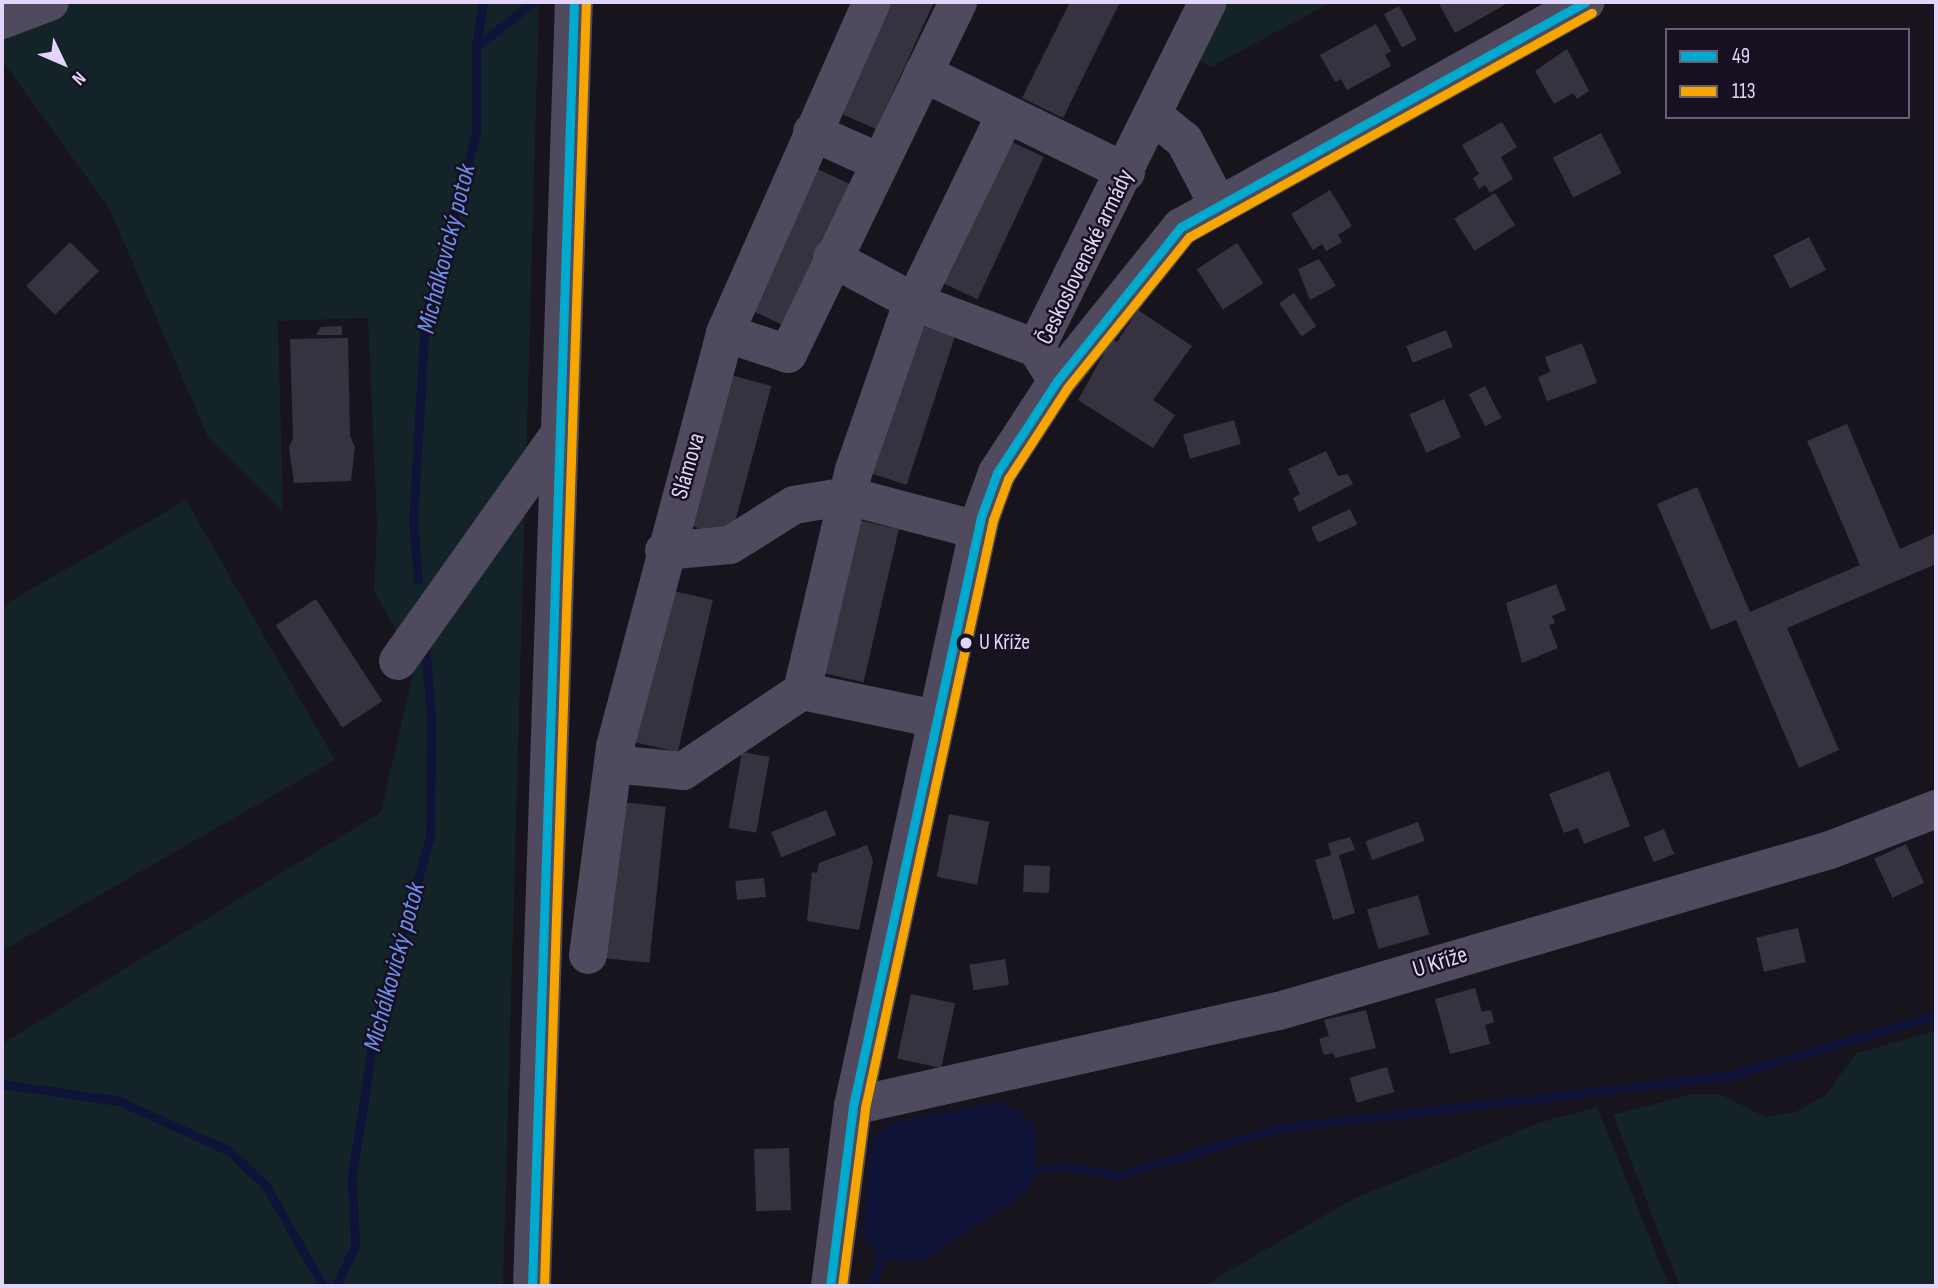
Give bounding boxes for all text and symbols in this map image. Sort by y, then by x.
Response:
north arrow [28,28,98,98]
legend [1665,28,1910,119]
text: 49 [1732,44,1750,69]
text: N [67,66,90,90]
text: 113 [1732,79,1756,104]
water label: Michálkovický potok [411,161,483,337]
street label: Československé armády [1030,165,1140,349]
street label: Slámova [665,430,711,502]
place label: U Kříže [979,630,1030,656]
marker: U Kříže [959,636,973,650]
water label: Michálkovický potok [358,879,432,1055]
street label: U Kříže [1409,940,1471,984]

